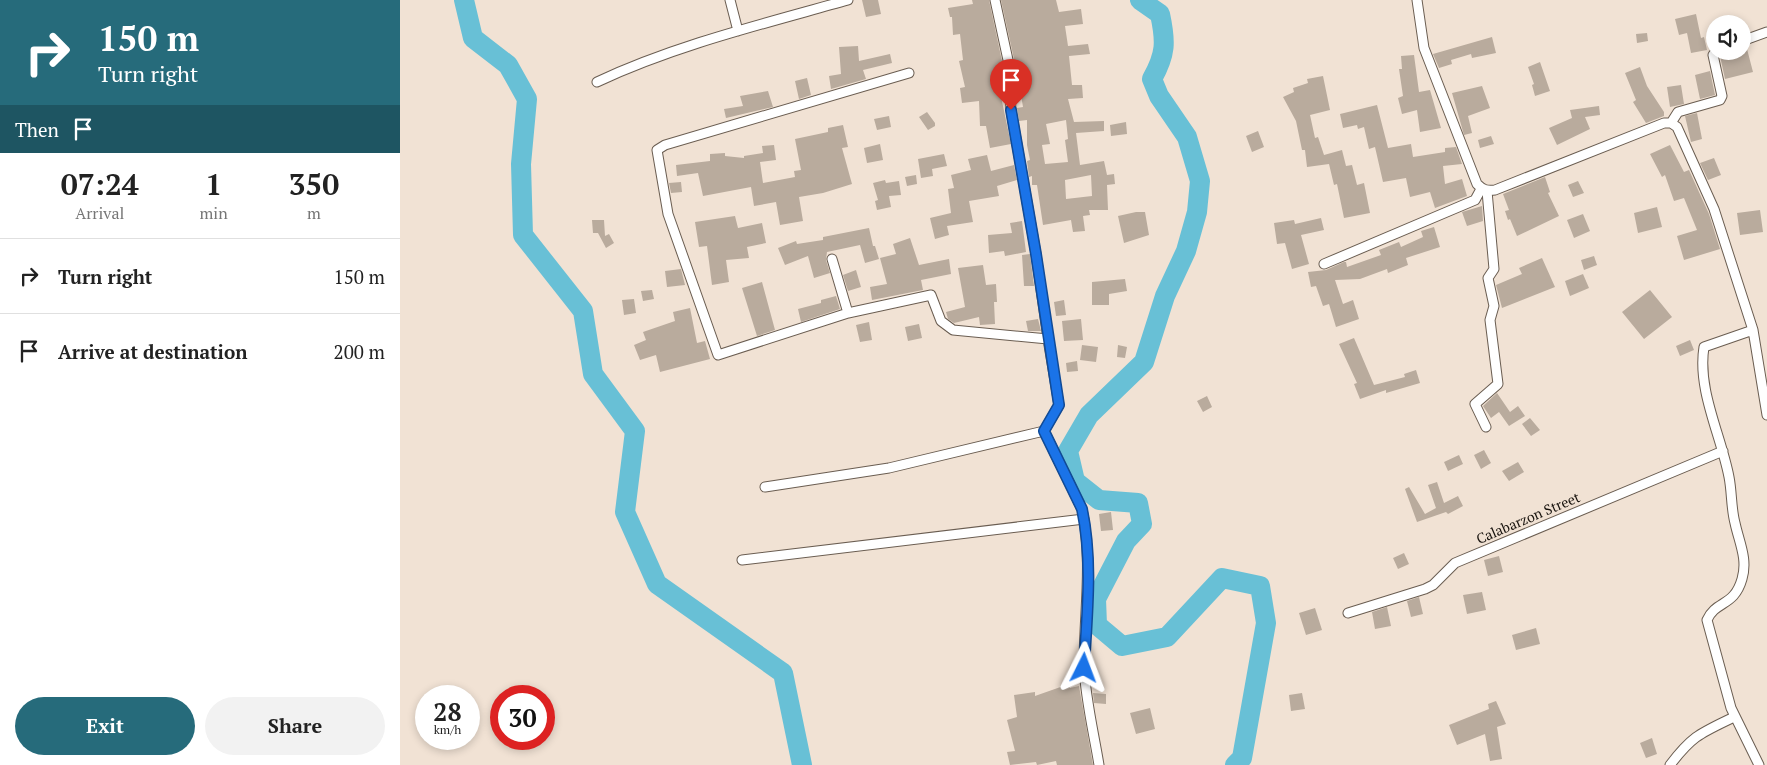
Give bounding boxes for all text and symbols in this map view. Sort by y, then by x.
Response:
text: 150 m [98,15,199,61]
map controls [1706,15,1751,60]
button: sound [1706,15,1751,60]
icon: right [15,20,80,85]
text: Turn right [98,59,198,88]
pin [990,59,1032,110]
icon: arrive [997,66,1025,94]
icon: arrive [69,115,97,143]
text: Then [15,117,59,142]
text: 07:24 [61,164,139,204]
text: 1 [205,164,222,204]
text: 350 [288,164,339,204]
text: Arrival [75,202,124,224]
text: min [200,202,228,224]
text: m [307,202,321,224]
icon: right [15,262,43,290]
text: Turn right [58,264,152,289]
text: 150 m [334,264,385,289]
icon: arrive [15,337,43,365]
text: Arrive at destination [58,339,247,364]
text: 200 m [334,339,385,364]
street label: Calabarzon Street [1473,487,1583,548]
position arrow [1057,641,1109,693]
speed limit sign: 30 [490,685,555,750]
text: 28 [433,695,462,728]
button: Exit [15,697,195,755]
button: Share [205,697,385,755]
text: km/h [434,722,461,737]

